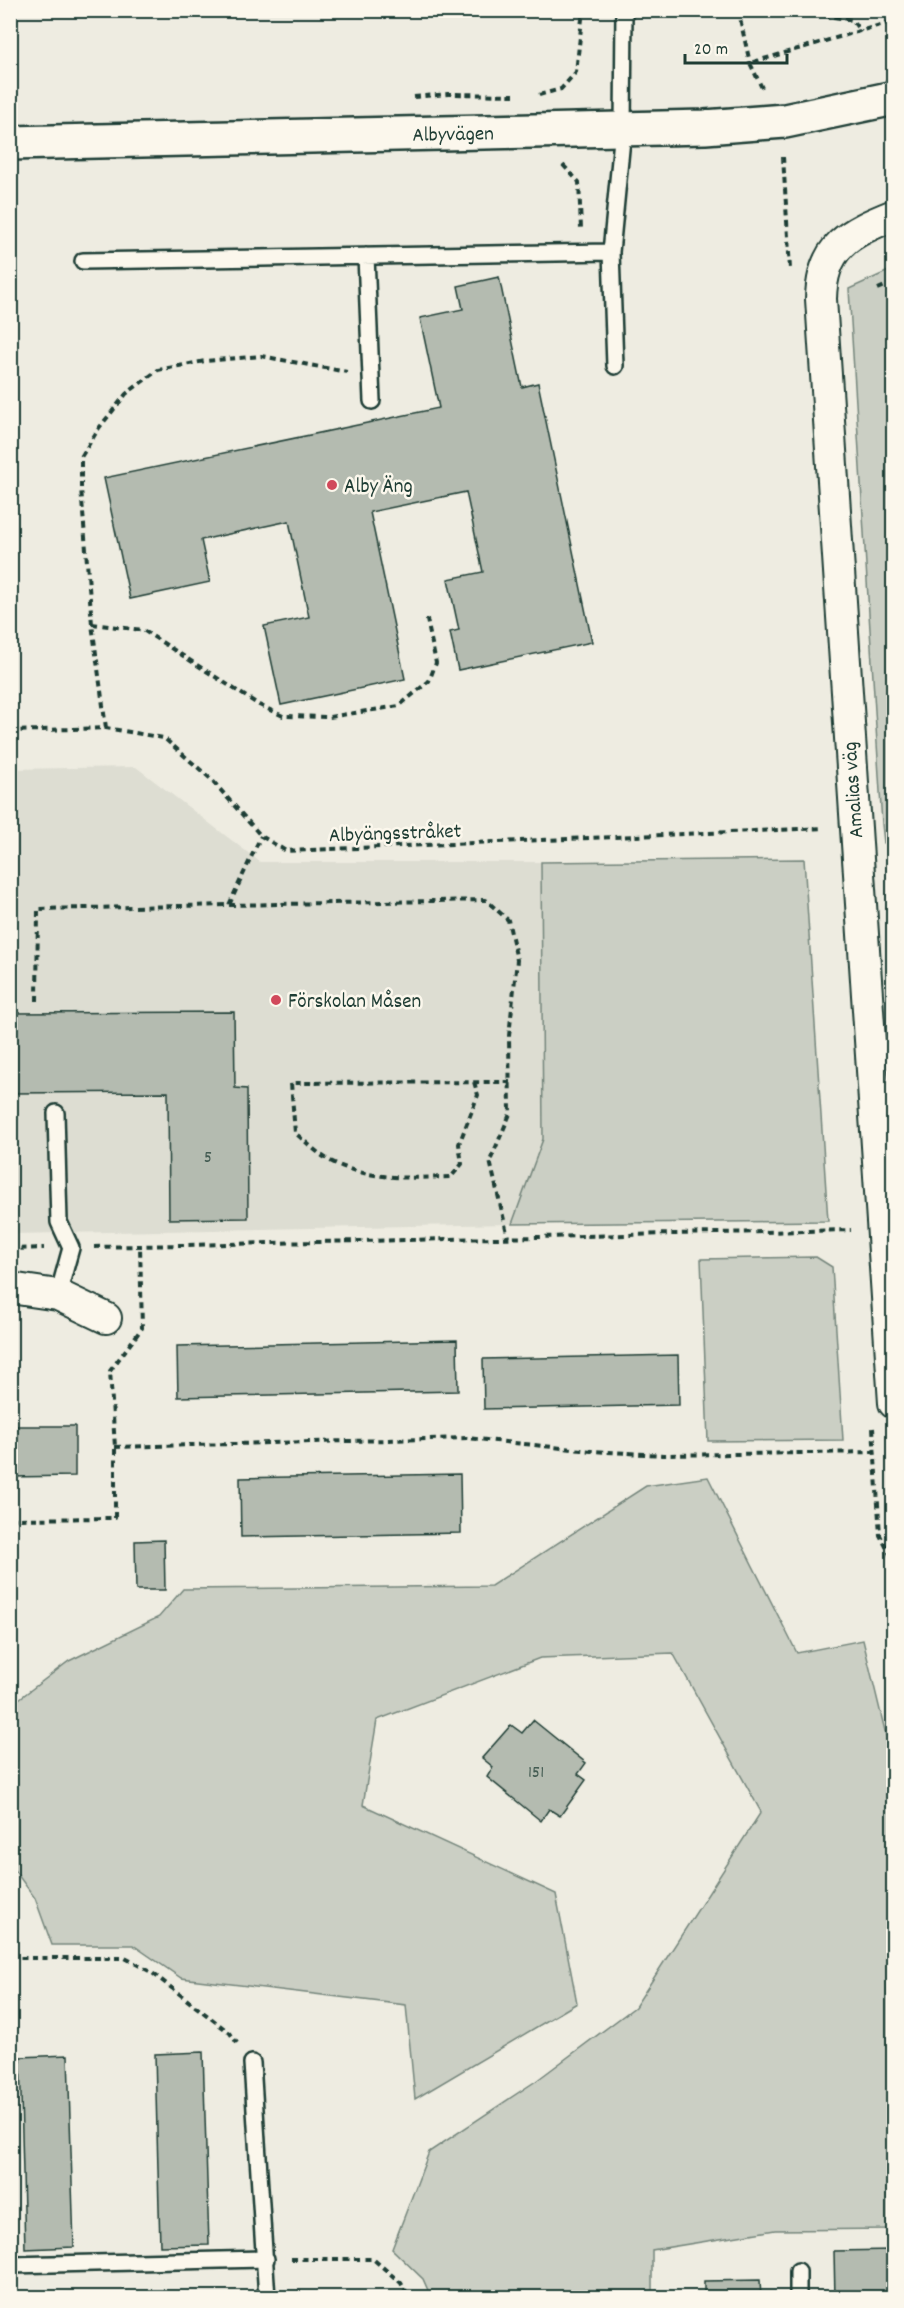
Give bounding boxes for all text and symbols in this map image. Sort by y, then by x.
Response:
scale bar [685,27,787,65]
text: 20 m [694,38,728,63]
street label: Albyvägen [412,120,494,152]
place label: Alby Äng [344,473,413,503]
marker: Alby Äng [325,478,339,492]
street label: Amalias väg [837,741,873,839]
street label: Albyängsstråket [328,818,462,852]
place label: Förskolan Måsen [288,988,421,1018]
marker: Förskolan Måsen [269,993,283,1007]
house number: 5 [204,1146,212,1171]
house number: 151 [528,1761,544,1786]

